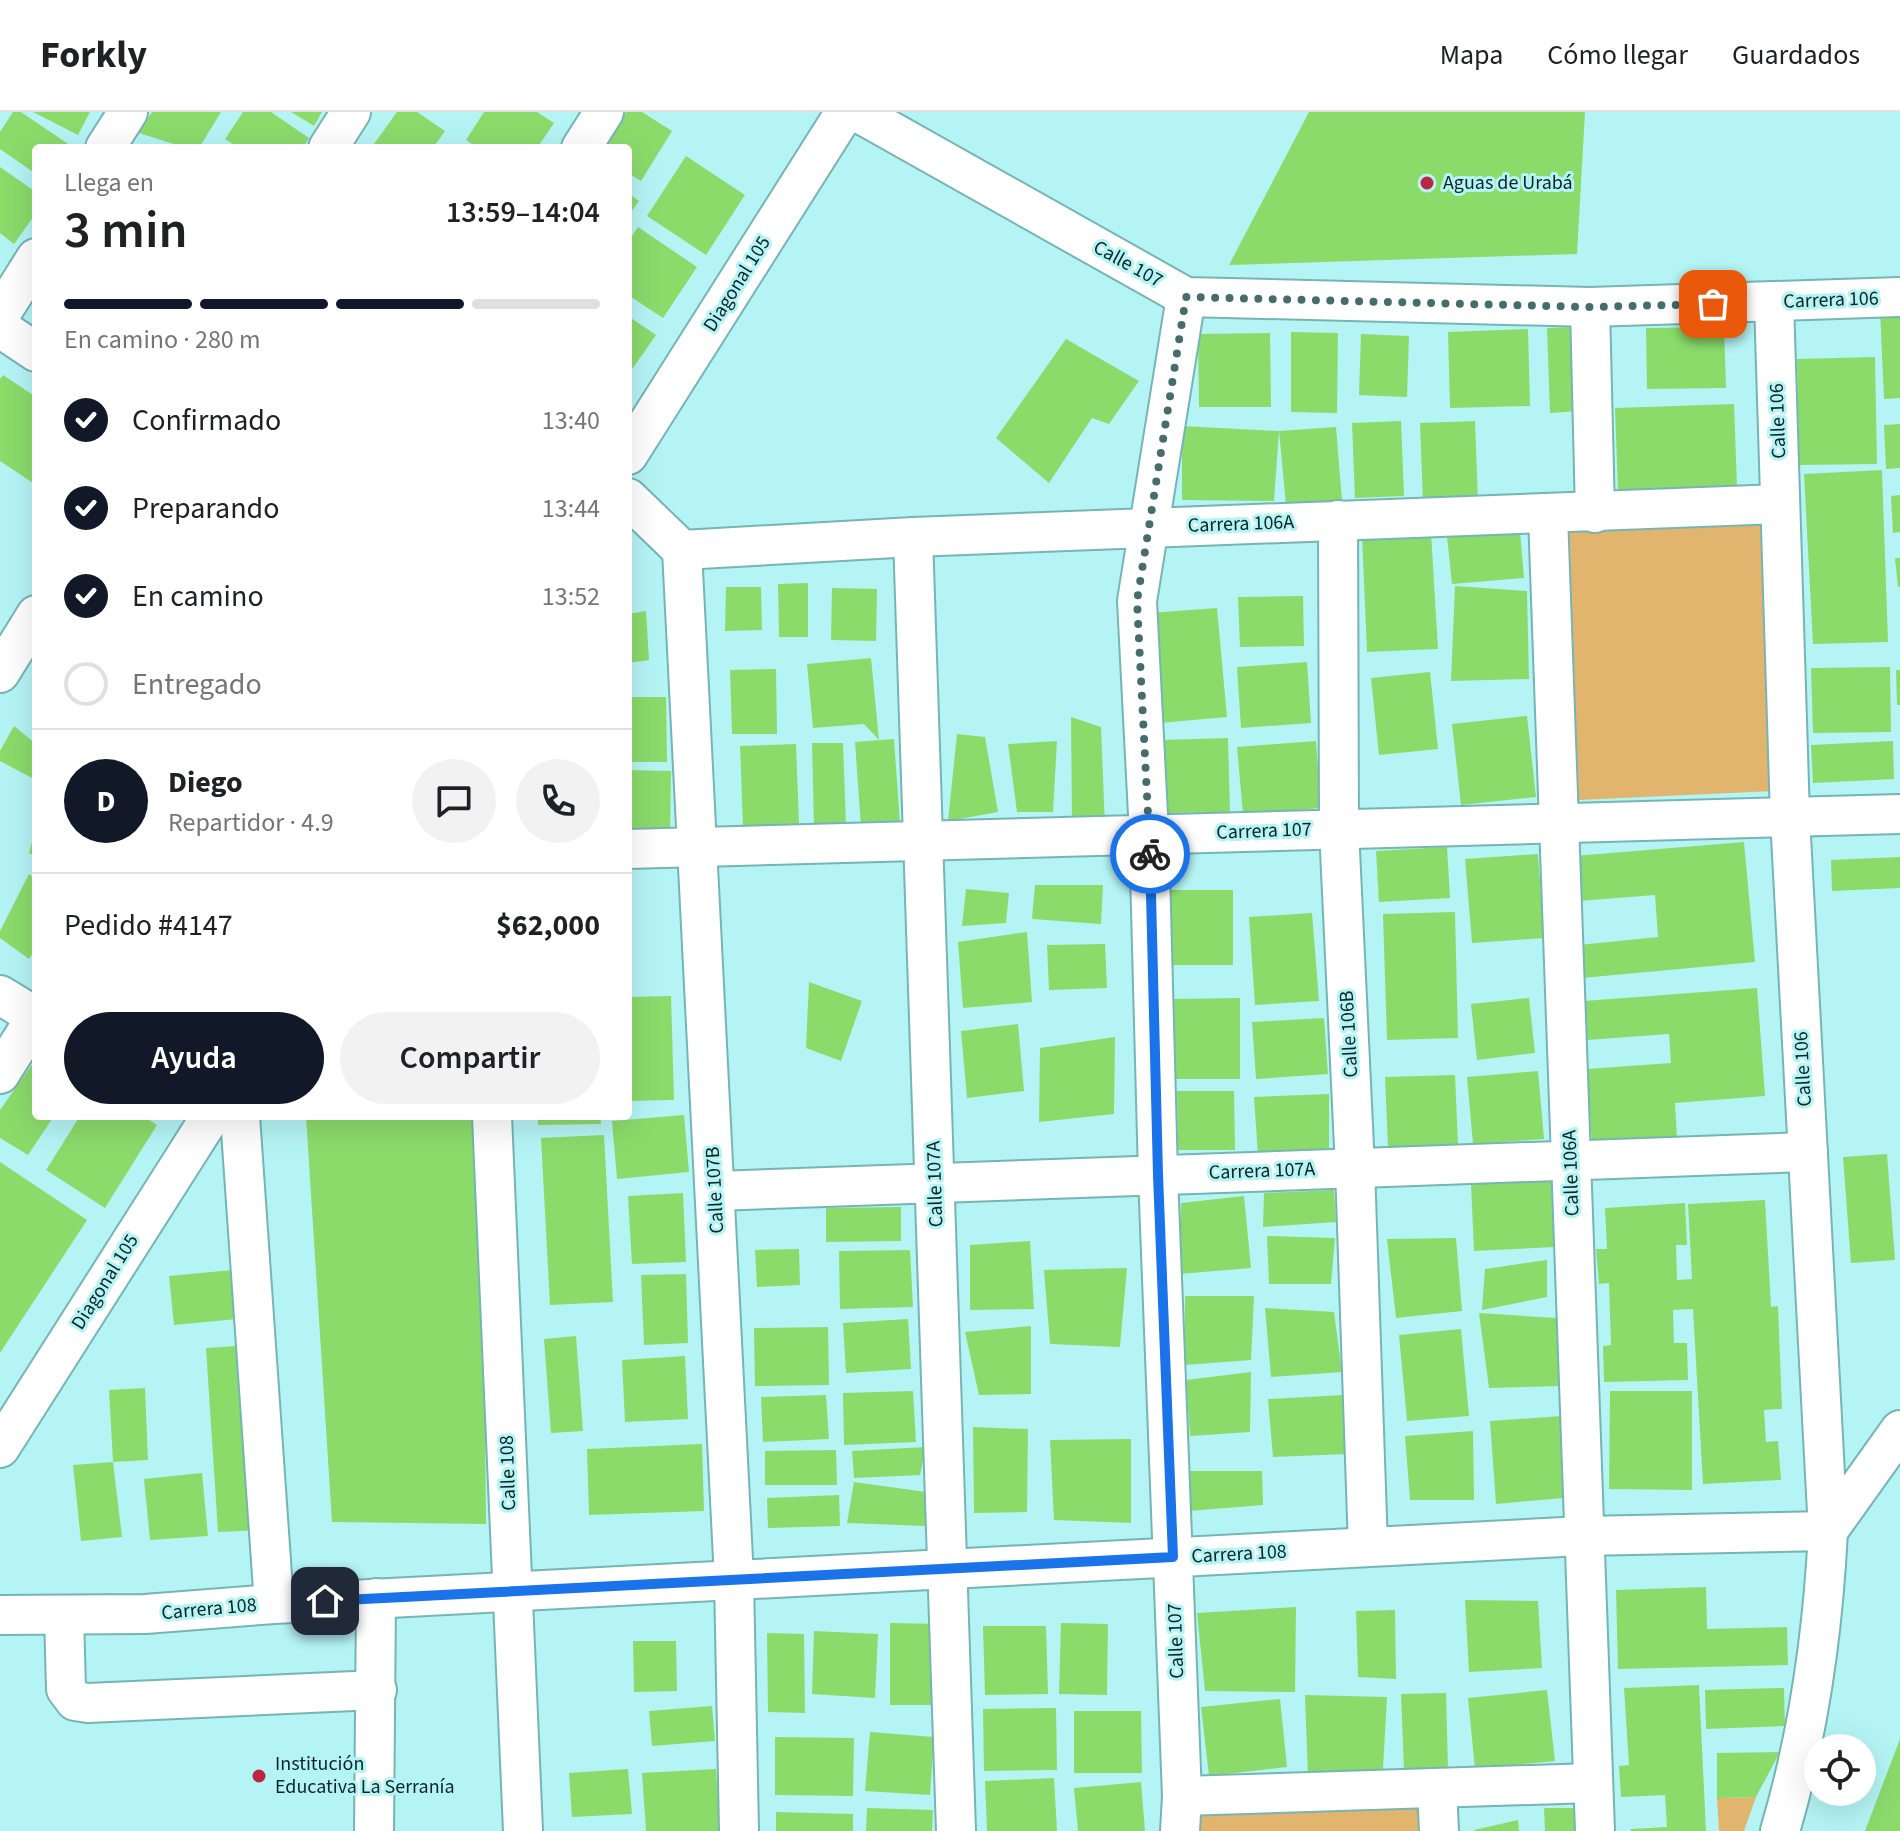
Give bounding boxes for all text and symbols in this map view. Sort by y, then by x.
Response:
text: Forkly [40,28,147,82]
text: Mapa [1440,35,1503,75]
text: Cómo llegar [1547,35,1688,75]
text: Guardados [1732,35,1860,75]
text: Llega en [64,164,154,201]
place label: Aguas de Urabá [1443,169,1573,197]
marker: Aguas de Urabá [1418,174,1436,192]
text: 13:59–14:04 [446,191,600,234]
text: 3 min [64,194,188,268]
street label: Diagonal 105 [697,231,777,337]
street label: Calle 107 [1088,233,1168,295]
pin [1679,270,1747,338]
icon: bag [1691,282,1735,326]
street label: Carrera 106 [1783,284,1879,316]
text: En camino · 280 m [64,321,260,358]
street label: Calle 106 [1763,383,1793,459]
icon: check [64,398,108,442]
text: Confirmado [132,399,281,442]
text: 13:40 [542,402,600,439]
icon: check [64,486,108,530]
text: Preparando [132,487,279,530]
text: 13:44 [542,490,600,527]
street label: Carrera 106A [1187,508,1295,540]
icon: check [64,574,108,618]
text: En camino [132,575,264,618]
text: 13:52 [542,578,600,615]
text: Entregado [132,663,262,706]
button: chat [412,759,496,843]
button: phone [516,759,600,843]
text: Diego [168,761,243,804]
text: D [96,780,116,823]
text: Repartidor · 4.9 [168,804,334,841]
courier [1110,814,1190,894]
street label: Carrera 107 [1216,815,1312,847]
icon: bike [1128,832,1172,876]
text: Pedido #4147 [64,904,233,947]
text: $62,000 [496,904,600,947]
street label: Calle 106B [1333,990,1365,1078]
button: Ayuda [64,1012,324,1104]
button: Compartir [340,1012,600,1104]
street label: Calle 106 [1787,1031,1819,1107]
street label: Calle 106A [1555,1129,1586,1217]
street label: Calle 107A [919,1140,950,1228]
street label: Calle 107B [699,1146,731,1234]
street label: Carrera 107A [1208,1155,1316,1187]
street label: Diagonal 105 [65,1229,145,1335]
street label: Calle 108 [493,1435,523,1511]
street label: Carrera 108 [1191,1538,1287,1570]
pin [291,1567,359,1635]
icon: home [303,1579,347,1623]
street label: Carrera 108 [160,1591,258,1627]
street label: Calle 107 [1161,1603,1191,1679]
map controls [1804,1734,1876,1806]
button: locate [1804,1734,1876,1806]
place label: Institución Educativa La Serranía [275,1750,455,1801]
marker: Institución Educativa La Serranía [250,1767,268,1785]

